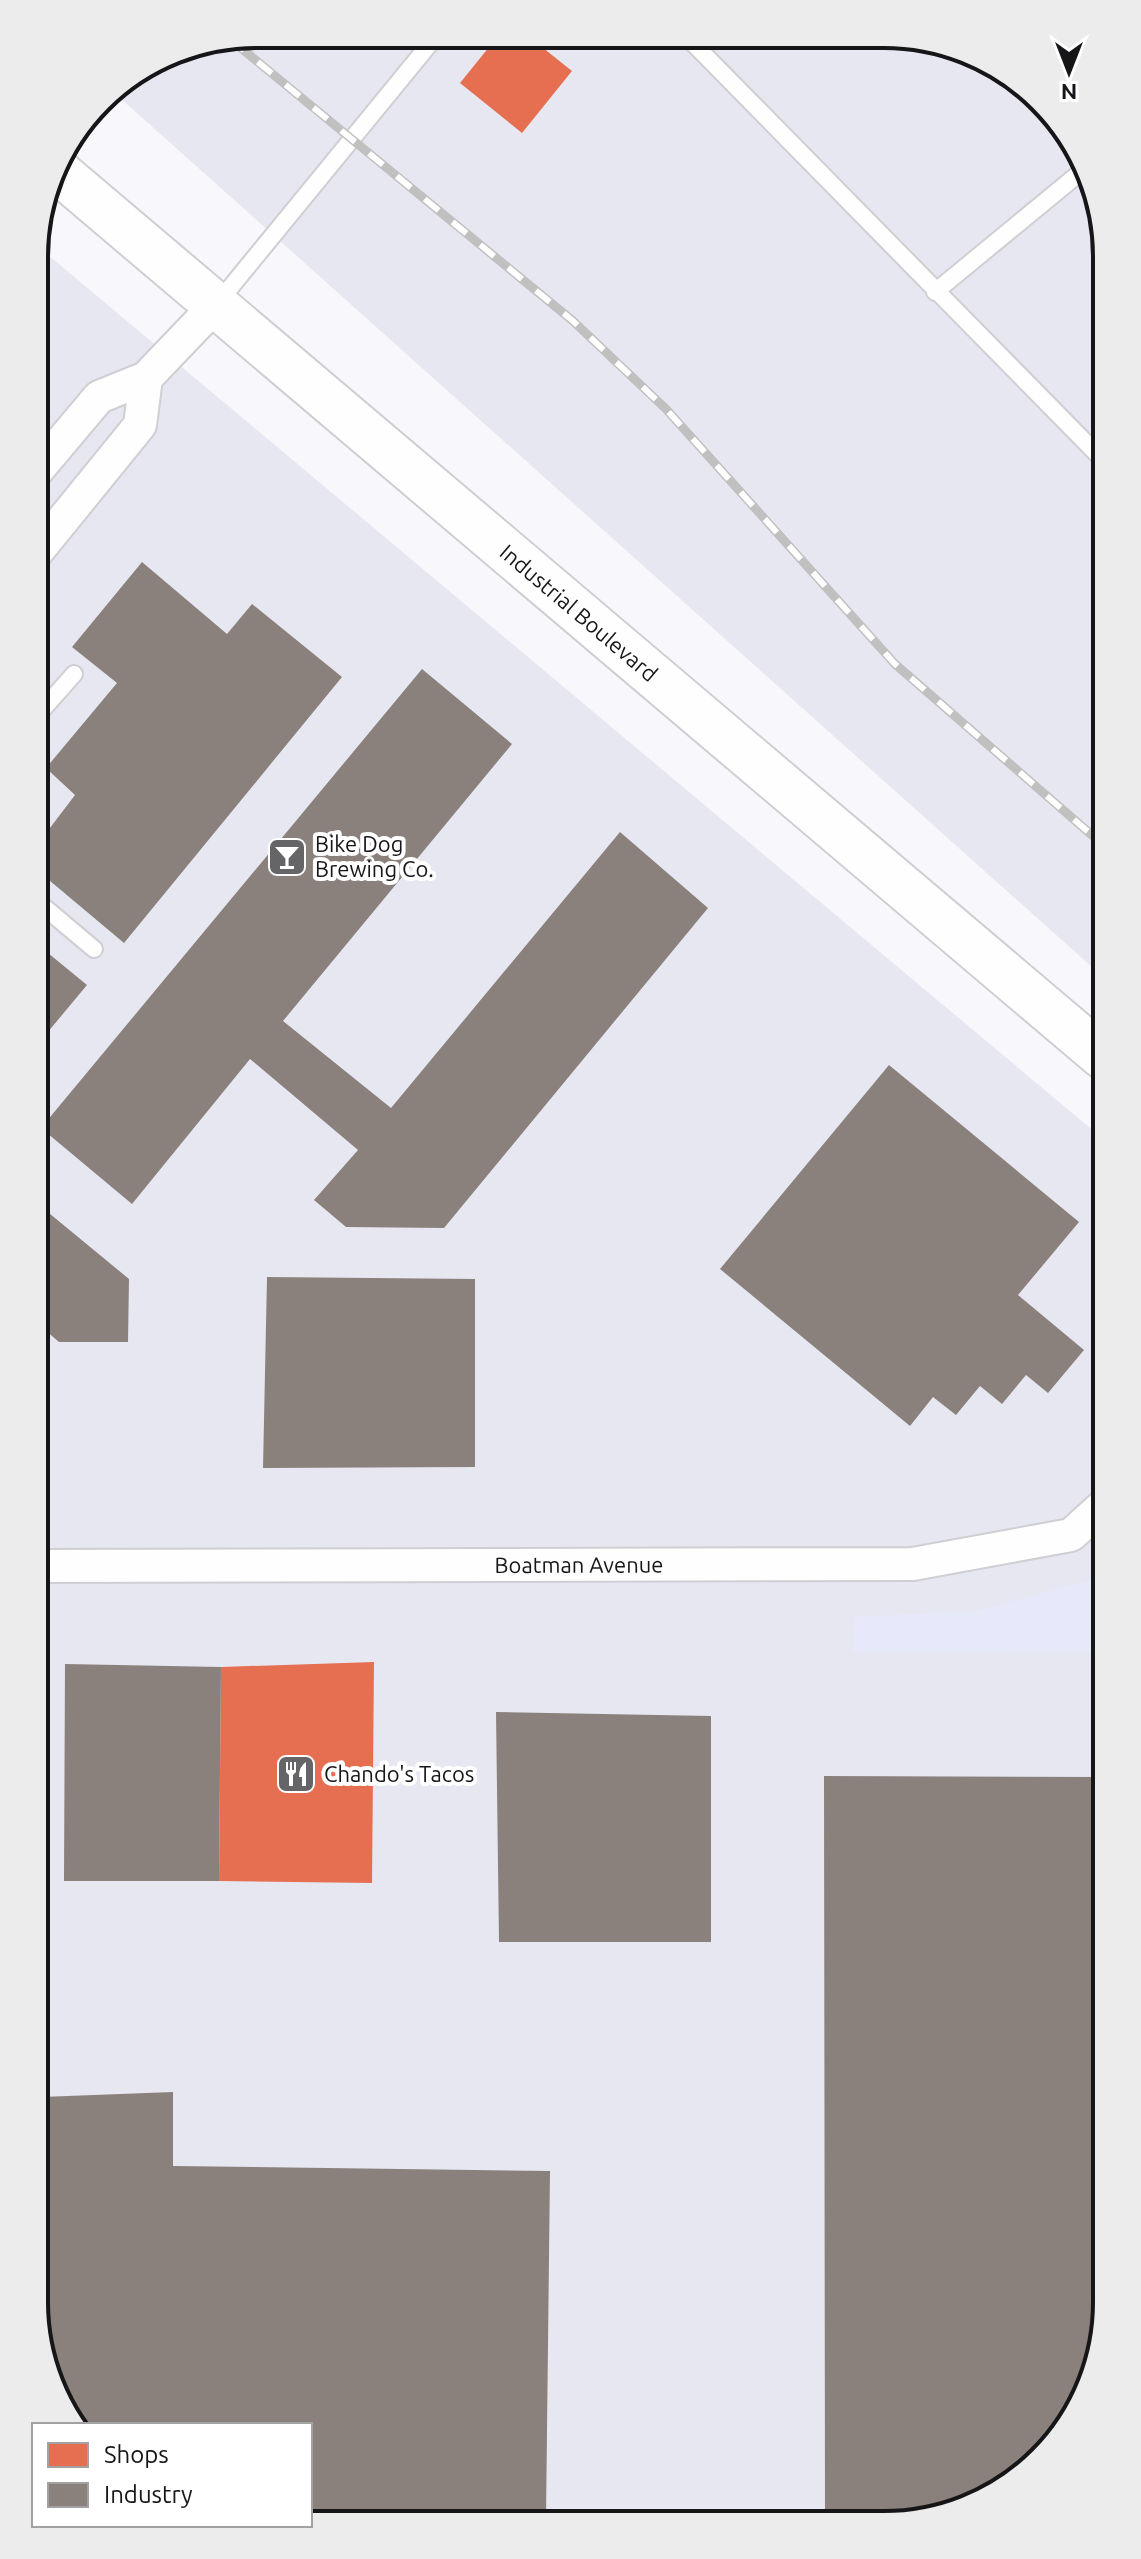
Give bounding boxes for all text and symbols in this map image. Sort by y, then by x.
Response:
north arrow [1029,32,1109,112]
text: N [1061,80,1077,105]
street label: Industrial Boulevard [496,539,663,686]
place label: Bike Dog Brewing Co. [315,831,434,881]
bar icon: Bike Dog Brewing Co. [266,836,308,878]
street label: Boatman Avenue [495,1552,663,1577]
restaurant icon: Chando's Tacos [275,1753,317,1795]
place label: Chando's Tacos [324,1761,474,1786]
legend [32,2423,312,2527]
text: Shops [104,2441,169,2468]
text: Industry [104,2481,193,2508]

